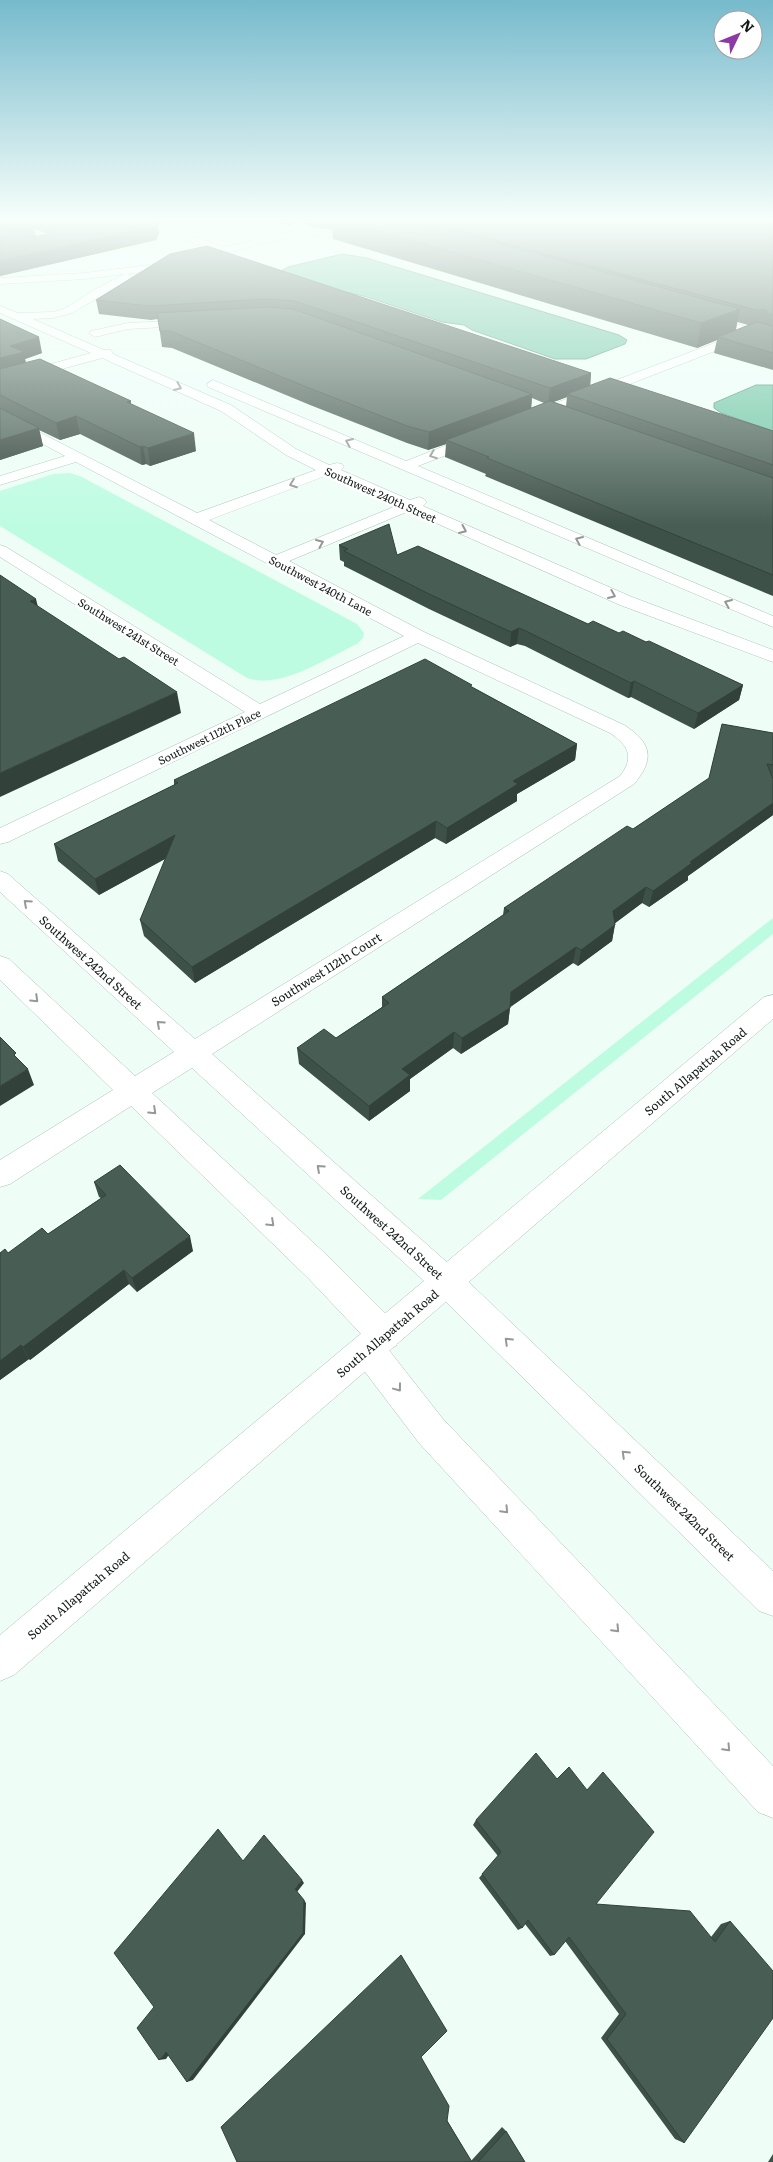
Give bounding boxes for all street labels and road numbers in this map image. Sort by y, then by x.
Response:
street label: Southwest 240th Street [323,462,440,526]
street label: Southwest 240th Lane [266,551,376,619]
street label: Southwest 241st Street [75,593,183,669]
street label: Southwest 112th Place [155,704,264,768]
street label: Southwest 242nd Street [35,911,147,1013]
street label: Southwest 112th Court [267,928,385,1010]
street label: South Allapattah Road [640,1022,751,1119]
street label: Southwest 242nd Street [336,1181,448,1283]
street label: South Allapattah Road [332,1284,443,1381]
street label: Southwest 242nd Street [631,1459,739,1565]
street label: South Allapattah Road [23,1546,134,1643]

